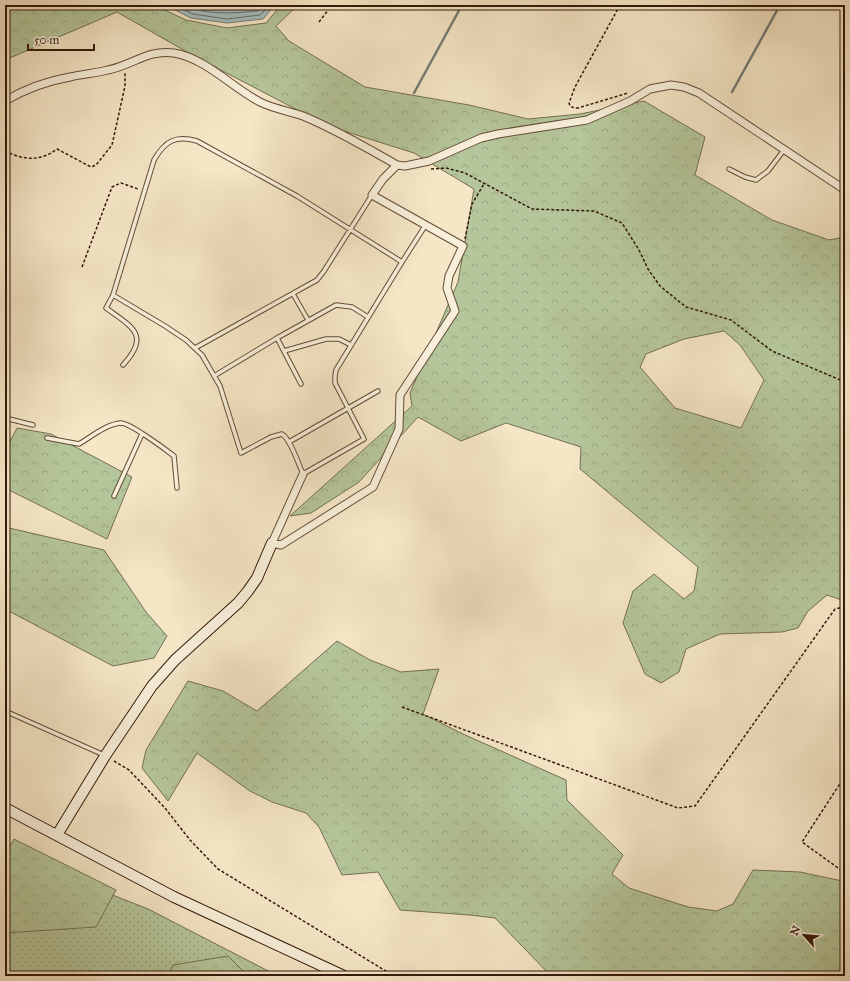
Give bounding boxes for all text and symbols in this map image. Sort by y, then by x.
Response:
scale bar [28,26,94,52]
text: 50 m [34,33,59,47]
north arrow [784,915,824,955]
text: N [788,923,804,938]

